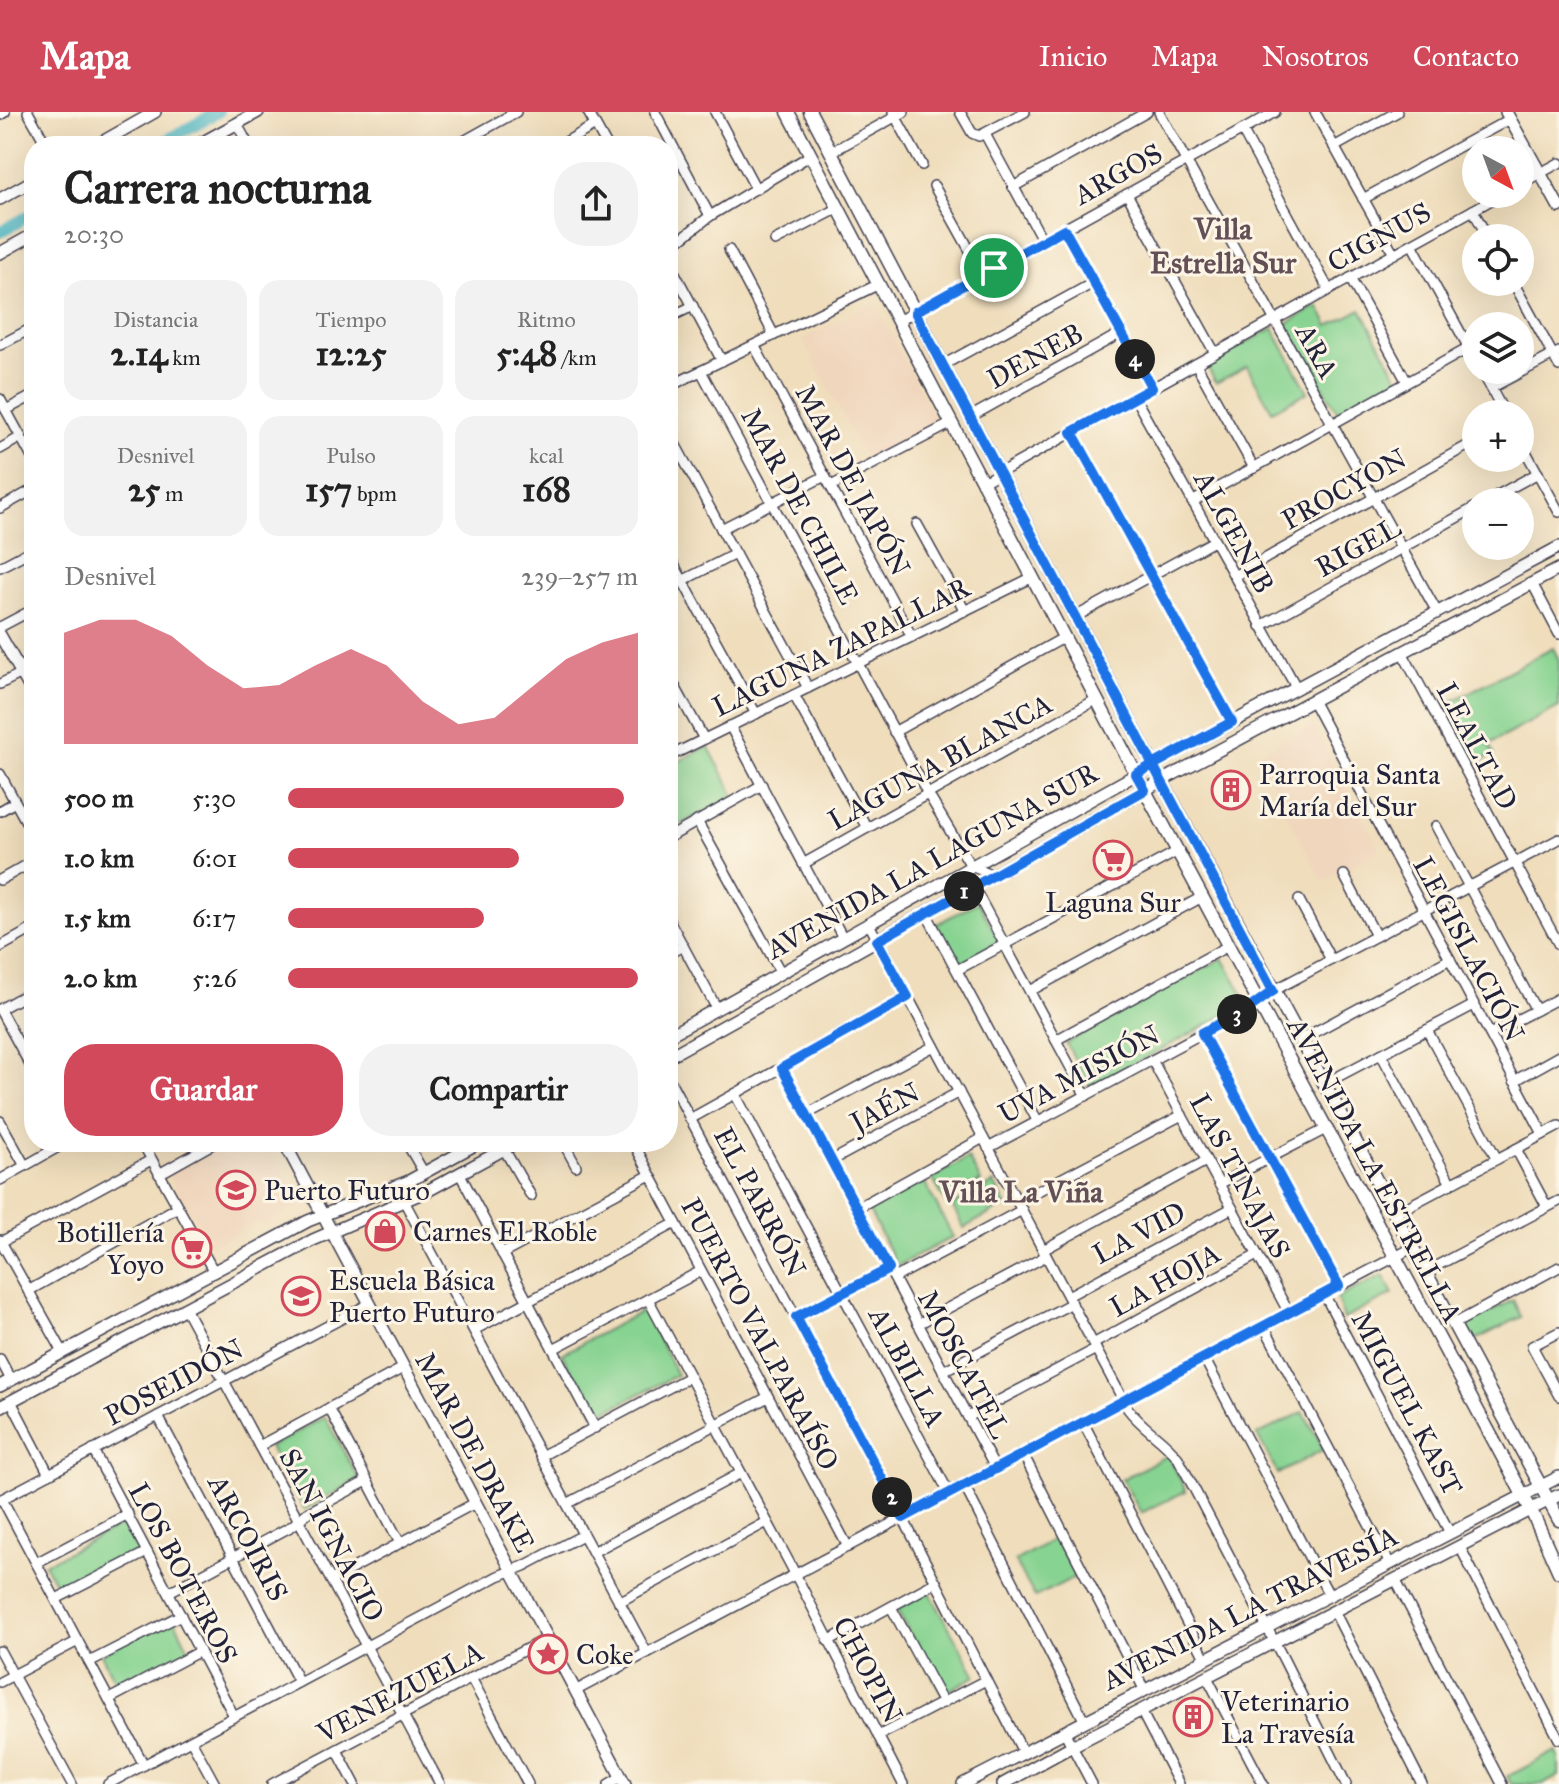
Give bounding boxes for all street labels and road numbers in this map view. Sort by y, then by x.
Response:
street label: ARGOS [1067,135,1168,213]
street label: CIGNUS [1321,194,1437,280]
street label: DENEB [981,315,1089,397]
street label: ARA [1287,317,1346,385]
street label: MAR DE JAPÓN [788,378,918,582]
street label: MAR DE CHILE [734,402,866,610]
street label: PROCYON [1275,440,1413,538]
street label: ALGENIB [1186,464,1282,599]
street label: RIGEL [1309,509,1407,585]
street label: LAGUNA ZAPALLAR [707,569,977,725]
street label: LEALTAD [1429,676,1525,816]
street label: LAGUNA BLANCA [822,686,1058,838]
street label: AVENIDA LA LAGUNA SUR [759,755,1105,967]
street label: LEGISLACIÓN [1406,851,1532,1047]
street label: AVENIDA LA ESTRELLA [1279,1010,1471,1329]
street label: UVA MISIÓN [992,1017,1166,1131]
street label: JAÉN [842,1074,926,1141]
street label: LAS TINAJAS [1182,1088,1298,1264]
street label: EL PARRÓN [706,1121,814,1283]
street label: PUERTO VALPARAÍSO [673,1192,847,1476]
street label: LA VID [1087,1194,1191,1272]
street label: LA HOJA [1104,1235,1227,1325]
street label: MOSCATEL [910,1284,1018,1445]
street label: ALBILLA [860,1300,953,1433]
street label: MIGUEL KAST [1344,1305,1470,1501]
street label: POSEIDÓN [99,1331,249,1433]
street label: MAR DE DRAKE [408,1346,542,1558]
street label: SAN IGNACIO [272,1443,392,1627]
street label: ARCOIRIS [200,1468,296,1607]
street label: LOS BOTEROS [121,1477,245,1669]
street label: AVENIDA LA TRAVESÍA [1095,1518,1404,1698]
street label: CHOPIN [825,1611,911,1729]
street label: VENEZUELA [310,1633,489,1751]

